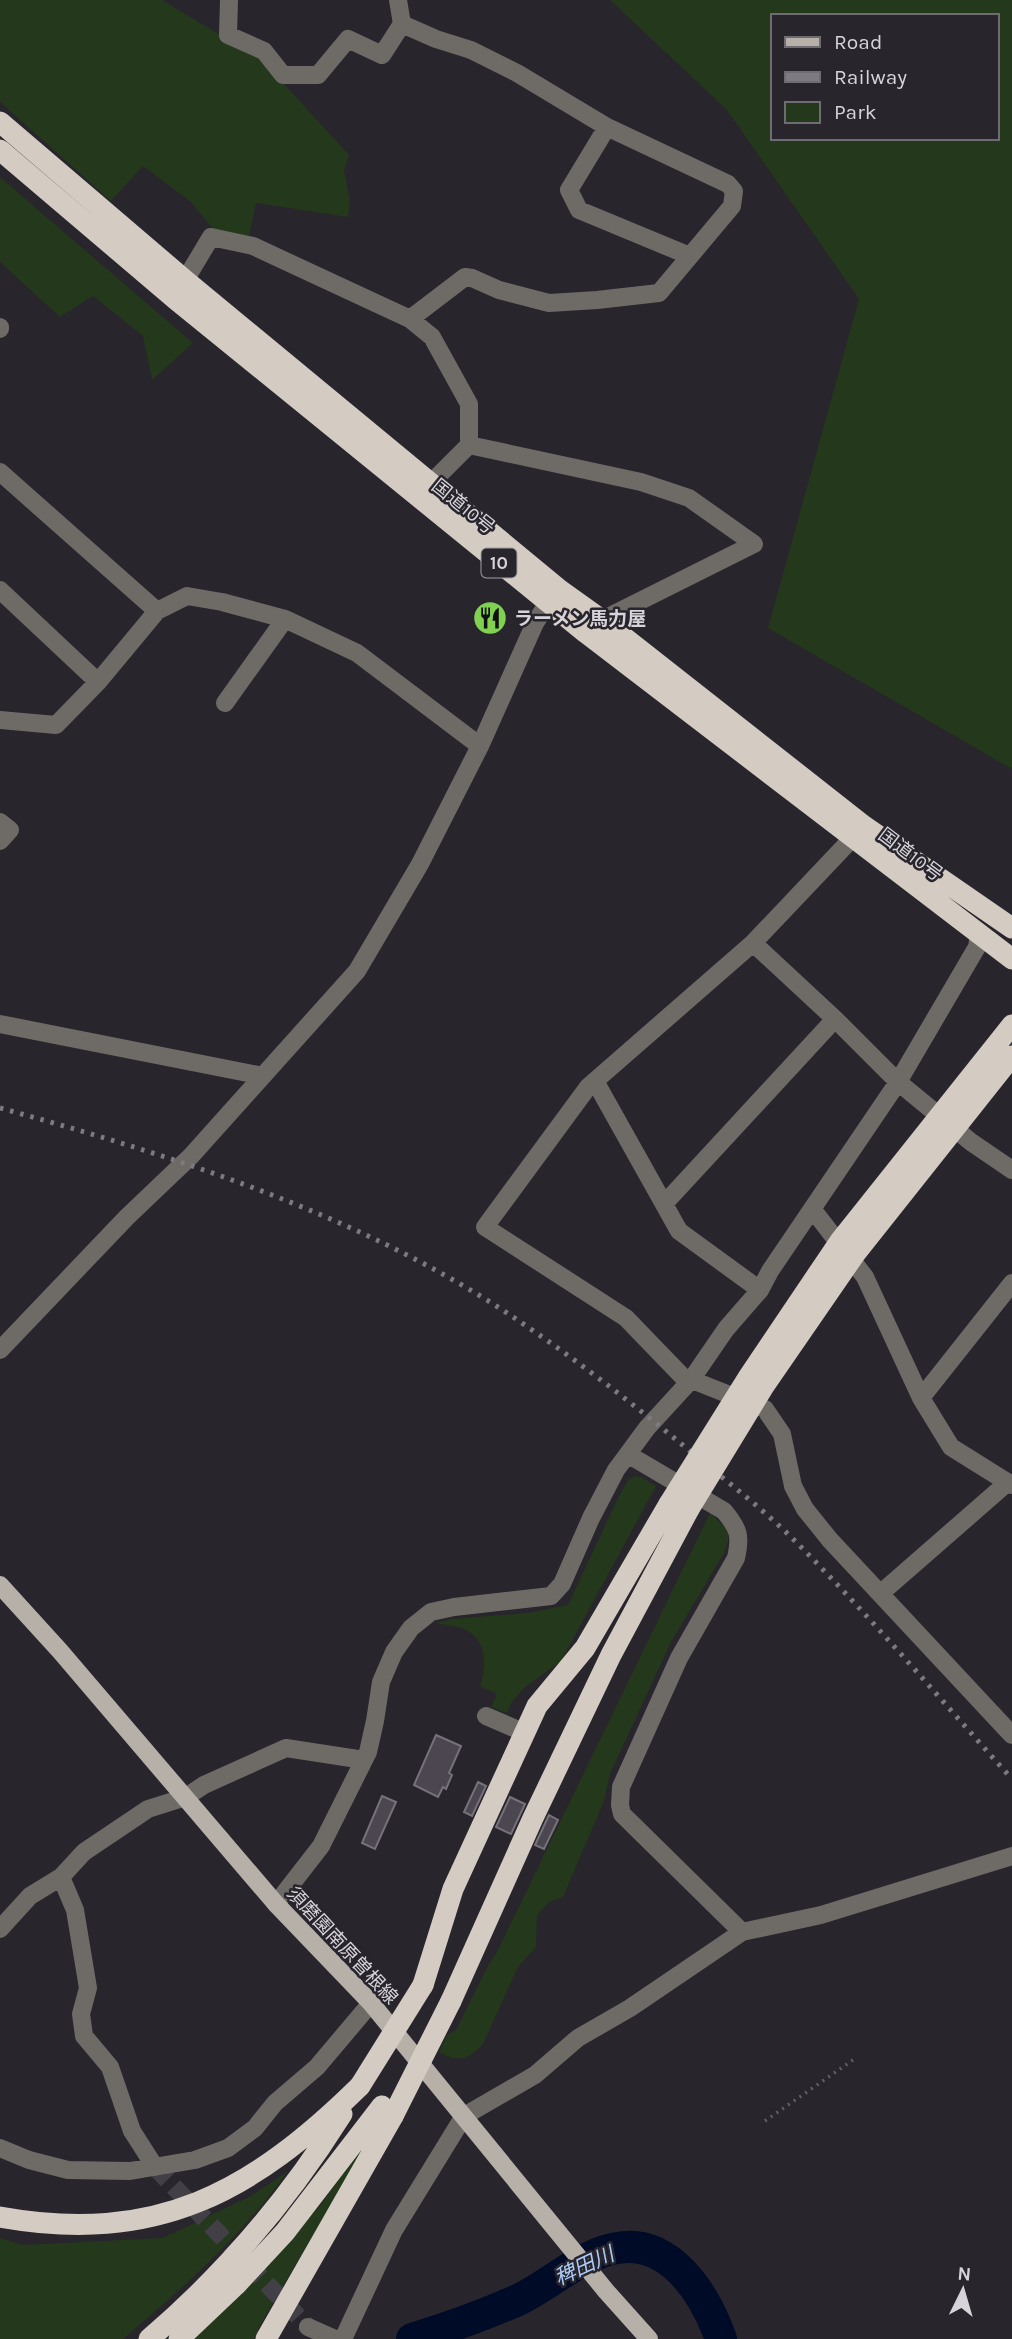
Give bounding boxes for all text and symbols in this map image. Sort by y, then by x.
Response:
legend [771,14,998,140]
text: Road [834,30,882,54]
text: Railway [834,65,907,89]
text: Park [834,100,877,124]
street label: 国道10号 [427,475,499,539]
road number: 10 [482,548,516,578]
restaurant icon: ラーメン馬力屋 [471,599,509,637]
place label: ラーメン馬力屋 [514,608,646,630]
street label: 国道10号 [874,824,947,886]
street label: 須磨園南原曽根線 [282,1883,402,2009]
water label: 稗田川 [550,2241,619,2290]
north arrow [928,2255,998,2325]
text: N [957,2263,972,2286]

